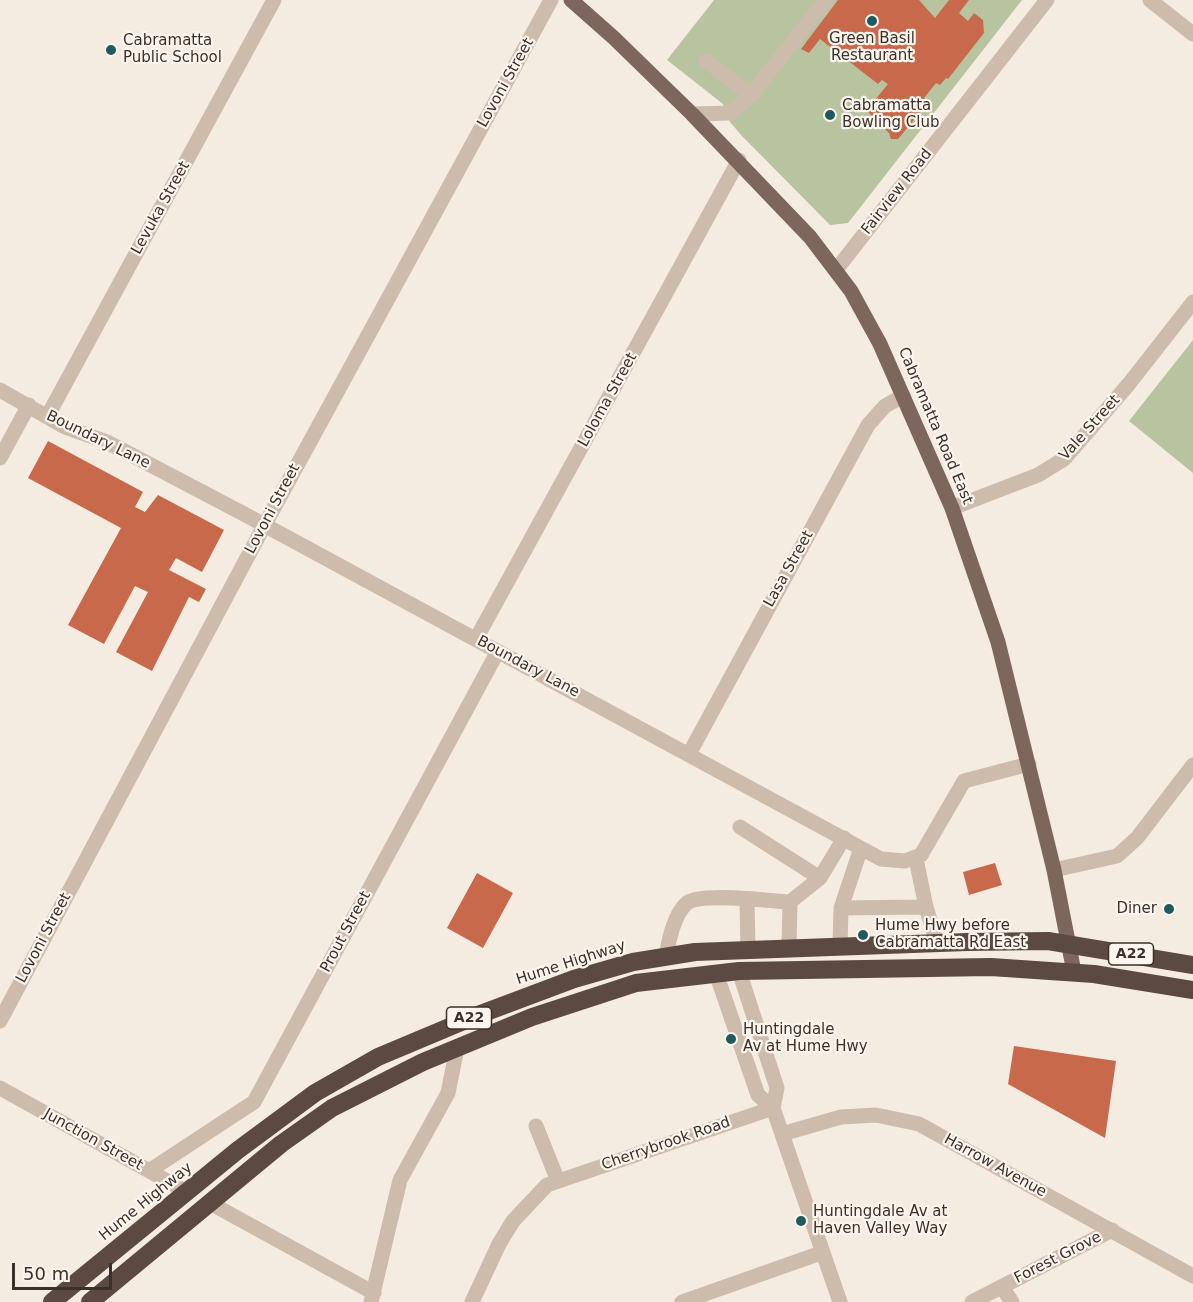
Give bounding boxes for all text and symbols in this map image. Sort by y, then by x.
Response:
marker: Green Basil Restaurant [865,14,879,28]
place label: Green Basil Restaurant [829,30,915,65]
place label: Cabramatta Public School [123,32,222,67]
street label: Lovoni Street [474,35,538,131]
marker: Cabramatta Public School [104,43,118,57]
place label: Cabramatta Bowling Club [842,97,940,132]
marker: Cabramatta Bowling Club [823,108,837,122]
street label: Fairview Road [858,146,936,238]
street label: Levuka Street [128,158,194,258]
street label: Cabramatta Road East [894,345,976,507]
street label: Loloma Street [575,350,641,450]
street label: Vale Street [1056,391,1124,465]
street label: Boundary Lane [43,407,153,473]
street label: Lovoni Street [242,461,304,557]
street label: Lasa Street [761,528,817,610]
street label: Boundary Lane [474,632,582,702]
street label: Prout Street [317,888,375,976]
street label: Lovoni Street [13,890,75,986]
place label: Diner [1116,900,1157,918]
marker: Diner [1162,902,1176,916]
place label: Hume Hwy before Cabramatta Rd East [875,917,1026,952]
marker: Hume Hwy before Cabramatta Rd East [856,928,870,942]
street label: Hume Highway [514,937,628,989]
road number: A22 [1108,943,1154,965]
road number: A22 [446,1007,492,1029]
place label: Huntingdale Av at Hume Hwy [743,1021,868,1056]
marker: Huntingdale Av at Hume Hwy [724,1032,738,1046]
street label: Junction Street [40,1105,146,1175]
street label: Cherrybrook Road [599,1114,733,1174]
street label: Harrow Avenue [941,1130,1049,1202]
street label: Hume Highway [96,1159,196,1245]
place label: Huntingdale Av at Haven Valley Way [813,1203,947,1238]
marker: Huntingdale Av at Haven Valley Way [794,1214,808,1228]
street label: Forest Grove [1011,1228,1105,1288]
scale bar [15,1251,116,1289]
text: 50 m [23,1263,69,1284]

